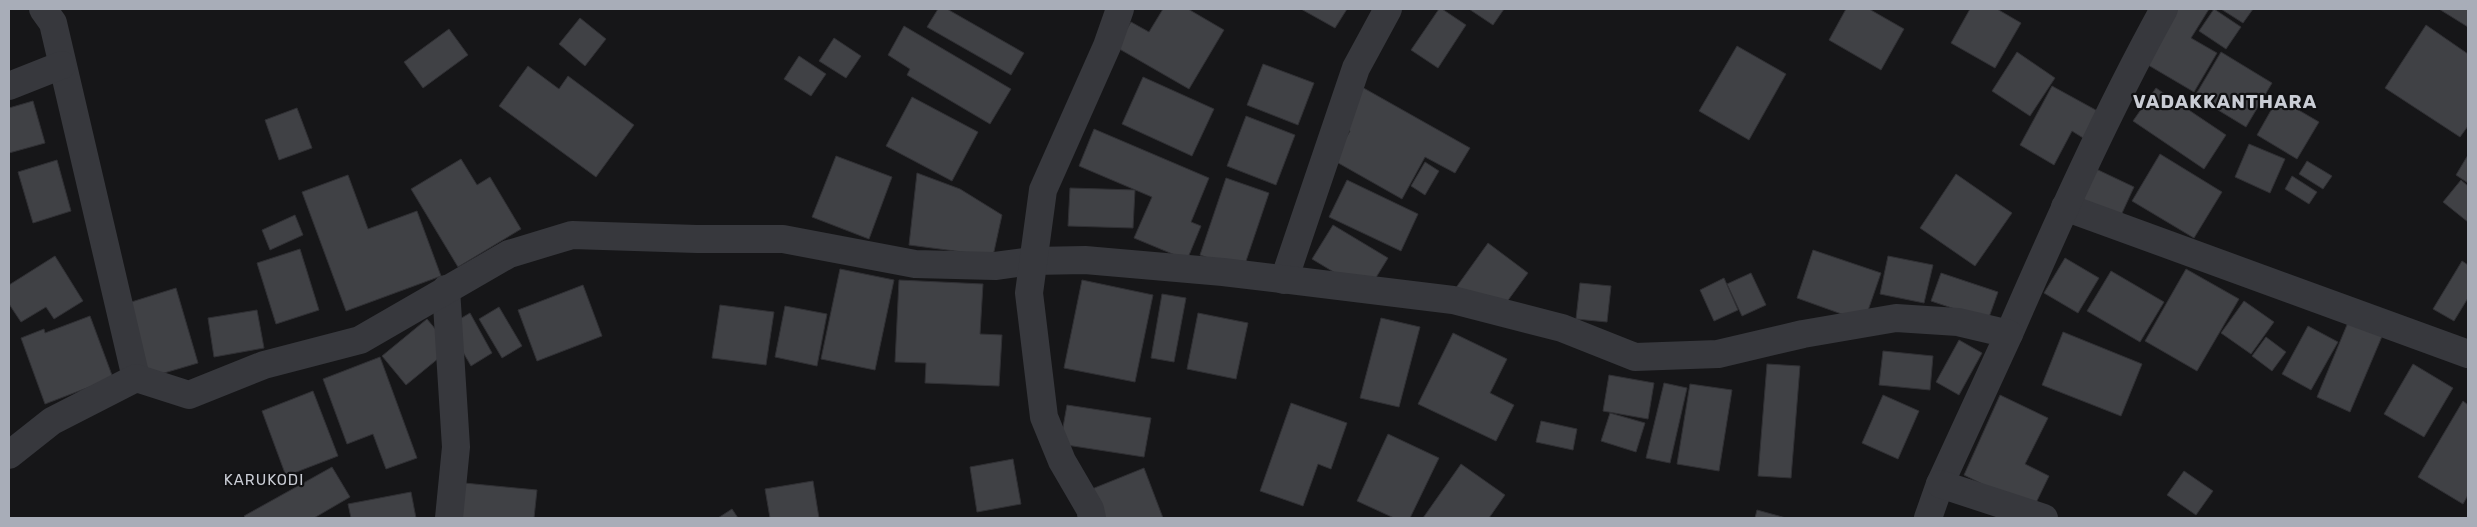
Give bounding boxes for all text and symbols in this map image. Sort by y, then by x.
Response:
district label: VADAKKANTHARA [2133,90,2317,113]
district label: KARUKODI [224,471,304,489]

